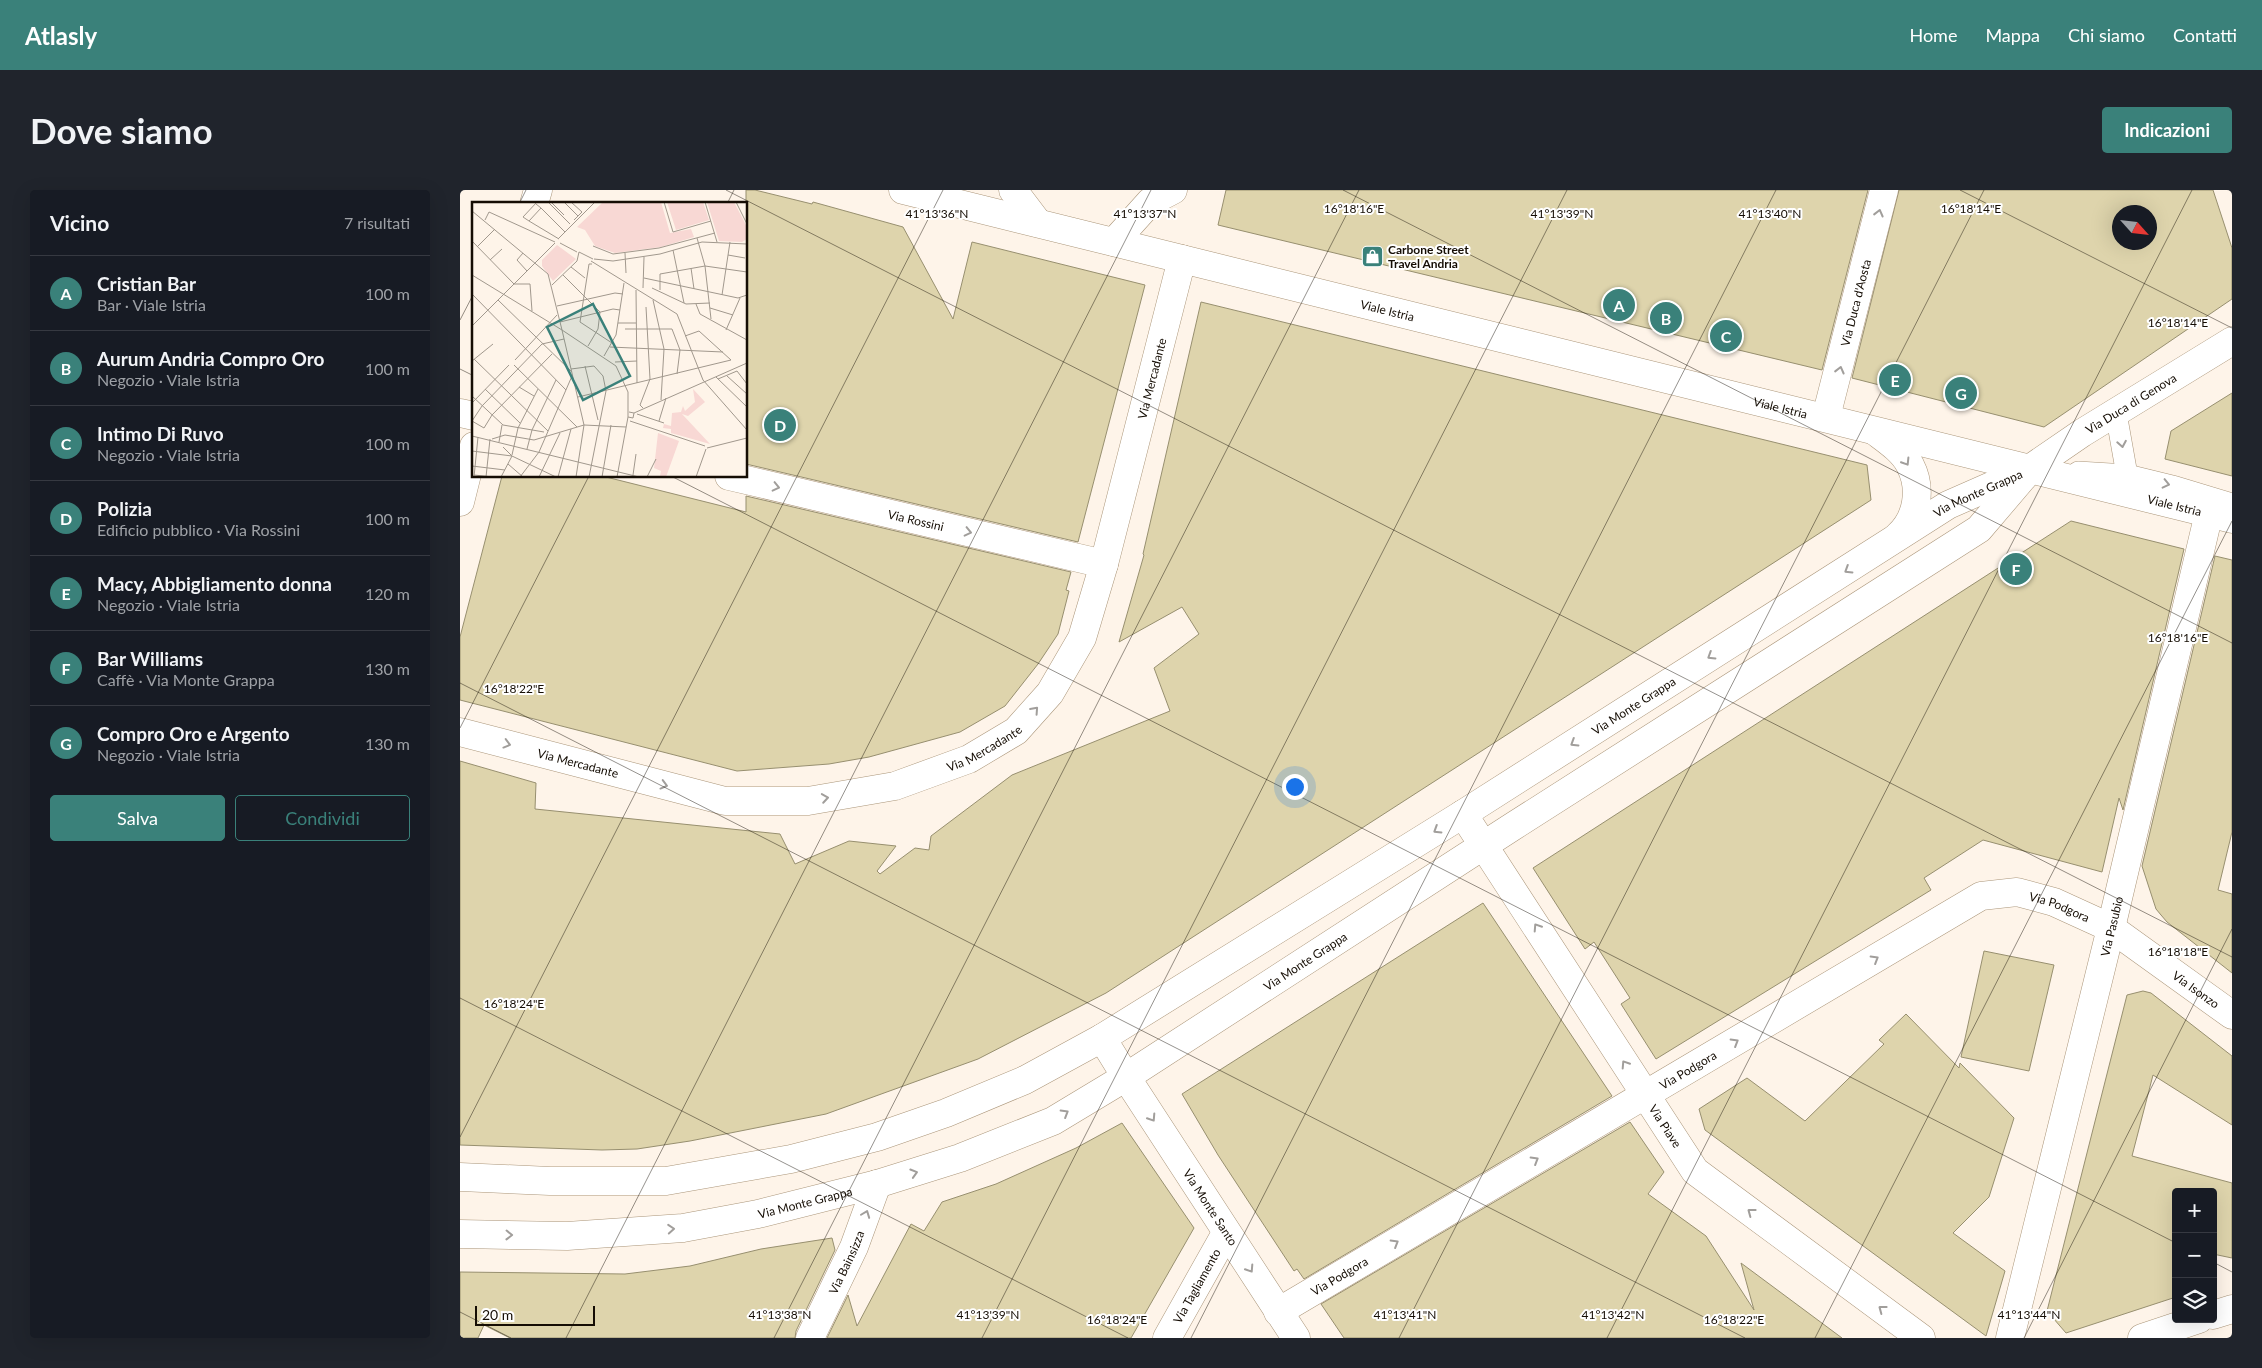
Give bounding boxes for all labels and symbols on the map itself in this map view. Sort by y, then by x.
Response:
text: 16°18'16"E [1324,201,1384,216]
text: 16°18'14"E [1941,201,2001,216]
inset map [472,202,748,478]
north arrow [2112,205,2157,250]
text: 41°13'36"N [906,206,968,221]
text: 41°13'37"N [1114,206,1176,221]
text: 41°13'39"N [1531,206,1593,221]
text: 41°13'40"N [1739,206,1801,221]
one-way arrow [1873,208,1884,217]
place label: Carbone Street Travel Andria [1388,242,1469,271]
shop icon: Carbone Street Travel Andria [1360,244,1384,268]
street label: Via Duca d'Aosta [1837,257,1874,348]
pin: A [1603,286,1635,324]
street label: Viale Istria [1359,296,1416,324]
pin: B [1650,299,1682,337]
text: 16°18'14"E [2148,315,2208,330]
pin: C [1710,317,1742,355]
street label: Via Mercadante [1134,336,1169,421]
pin: E [1879,361,1911,399]
one-way arrow [1834,366,1845,375]
street label: Via Duca di Genova [2083,370,2179,437]
pin: G [1945,374,1977,412]
street label: Viale Istria [1752,393,1809,421]
pin: D [764,406,796,444]
one-way arrow [2116,440,2126,448]
one-way arrow [1900,457,1910,466]
street label: Via Monte Grappa [1930,466,2024,520]
one-way arrow [2161,478,2170,489]
one-way arrow [772,481,781,492]
street label: Viale Istria [2146,491,2203,519]
street label: Via Rossini [887,506,945,534]
one-way arrow [964,526,973,537]
pin: F [2000,550,2032,588]
one-way arrow [1845,563,1854,573]
text: 16°18'16"E [2148,630,2208,645]
one-way arrow [1708,650,1717,660]
street label: Via Monte Grappa [1589,673,1678,738]
text: 16°18'22"E [484,681,544,696]
one-way arrow [1029,707,1038,716]
street label: Via Mercadante [944,722,1025,774]
one-way arrow [1570,737,1579,747]
one-way arrow [503,739,511,749]
street label: Via Mercadante [536,745,620,780]
your location [1282,774,1308,800]
one-way arrow [660,779,669,790]
one-way arrow [820,793,829,803]
one-way arrow [1433,824,1442,834]
street label: Via Podgora [2028,888,2092,925]
street label: Via Pasubio [2097,895,2126,958]
one-way arrow [1534,924,1543,933]
street label: Via Monte Grappa [1261,928,1350,994]
text: 16°18'18"E [2148,944,2208,959]
one-way arrow [1869,956,1878,966]
street label: Via Isonzo [2170,967,2223,1011]
text: 16°18'24"E [484,996,544,1011]
one-way arrow [1730,1039,1739,1049]
street label: Via Podgora [1656,1047,1719,1092]
one-way arrow [1622,1060,1631,1069]
street label: Via Piave [1646,1102,1685,1150]
one-way arrow [1060,1110,1069,1120]
one-way arrow [1146,1113,1156,1122]
one-way arrow [1529,1157,1538,1167]
street label: Via Monte Santo [1180,1166,1241,1248]
one-way arrow [910,1168,918,1178]
street label: Via Monte Grappa [756,1183,854,1221]
one-way arrow [1747,1209,1757,1218]
one-way arrow [860,1210,870,1219]
one-way arrow [667,1223,675,1234]
street label: Via Bainsizza [825,1228,867,1296]
one-way arrow [505,1230,513,1240]
one-way arrow [1389,1239,1398,1249]
street label: Via Tagliamento [1169,1246,1223,1326]
street label: Via Podgora [1308,1253,1370,1299]
one-way arrow [1244,1264,1253,1273]
scale bar [475,1303,595,1326]
one-way arrow [1878,1306,1888,1315]
text: 41°13'38"N [749,1307,811,1322]
text: 41°13'39"N [957,1307,1019,1322]
text: 41°13'41"N [1374,1307,1436,1322]
text: 41°13'42"N [1582,1307,1644,1322]
text: 41°13'44"N [1998,1307,2060,1322]
text: 16°18'24"E [1087,1312,1147,1327]
text: 16°18'22"E [1704,1312,1764,1327]

